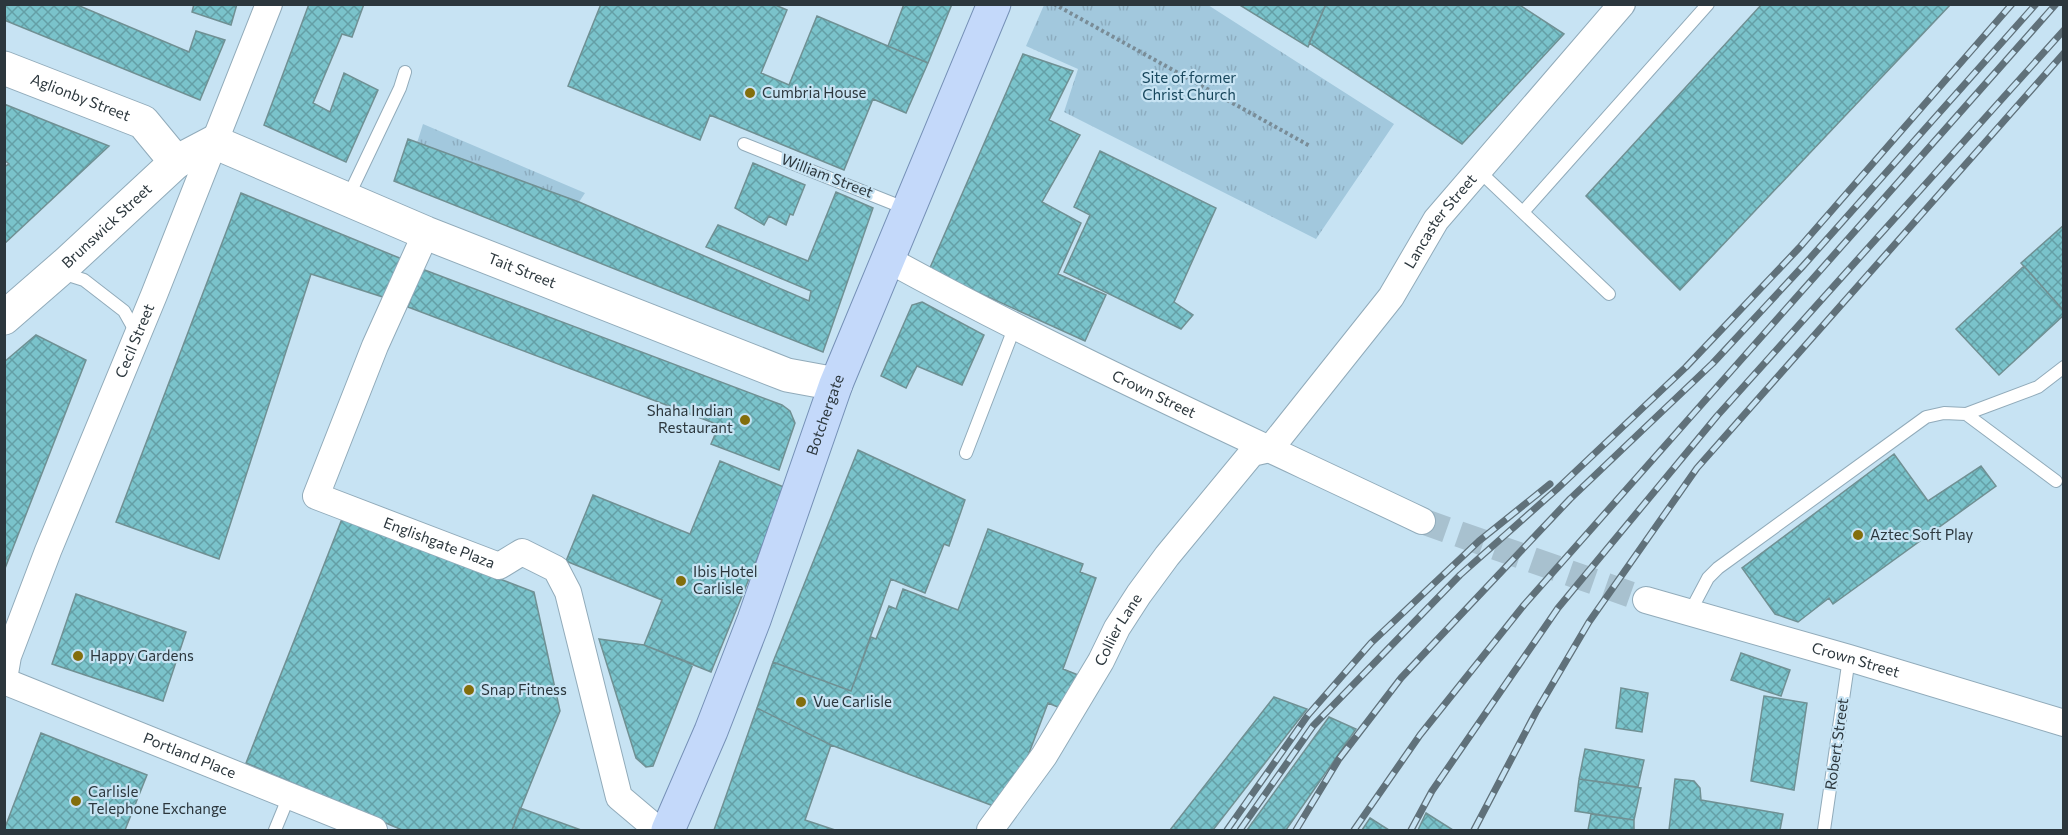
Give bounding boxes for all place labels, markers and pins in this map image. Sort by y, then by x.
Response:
place label: Cumbria House [762,83,867,101]
marker: Cumbria House [743,86,757,100]
place label: Shaha Indian Restaurant [647,401,733,436]
marker: Shaha Indian Restaurant [738,413,752,427]
place label: Aztec Soft Play [1870,525,1974,543]
marker: Aztec Soft Play [1851,528,1865,542]
place label: Ibis Hotel Carlisle [693,562,757,597]
marker: Ibis Hotel Carlisle [674,574,688,588]
place label: Happy Gardens [90,646,194,664]
marker: Happy Gardens [71,649,85,663]
place label: Snap Fitness [481,680,567,698]
marker: Snap Fitness [462,683,476,697]
place label: Vue Carlisle [813,692,892,710]
marker: Vue Carlisle [794,695,808,709]
place label: Carlisle Telephone Exchange [88,782,227,817]
marker: Carlisle Telephone Exchange [69,794,83,808]

